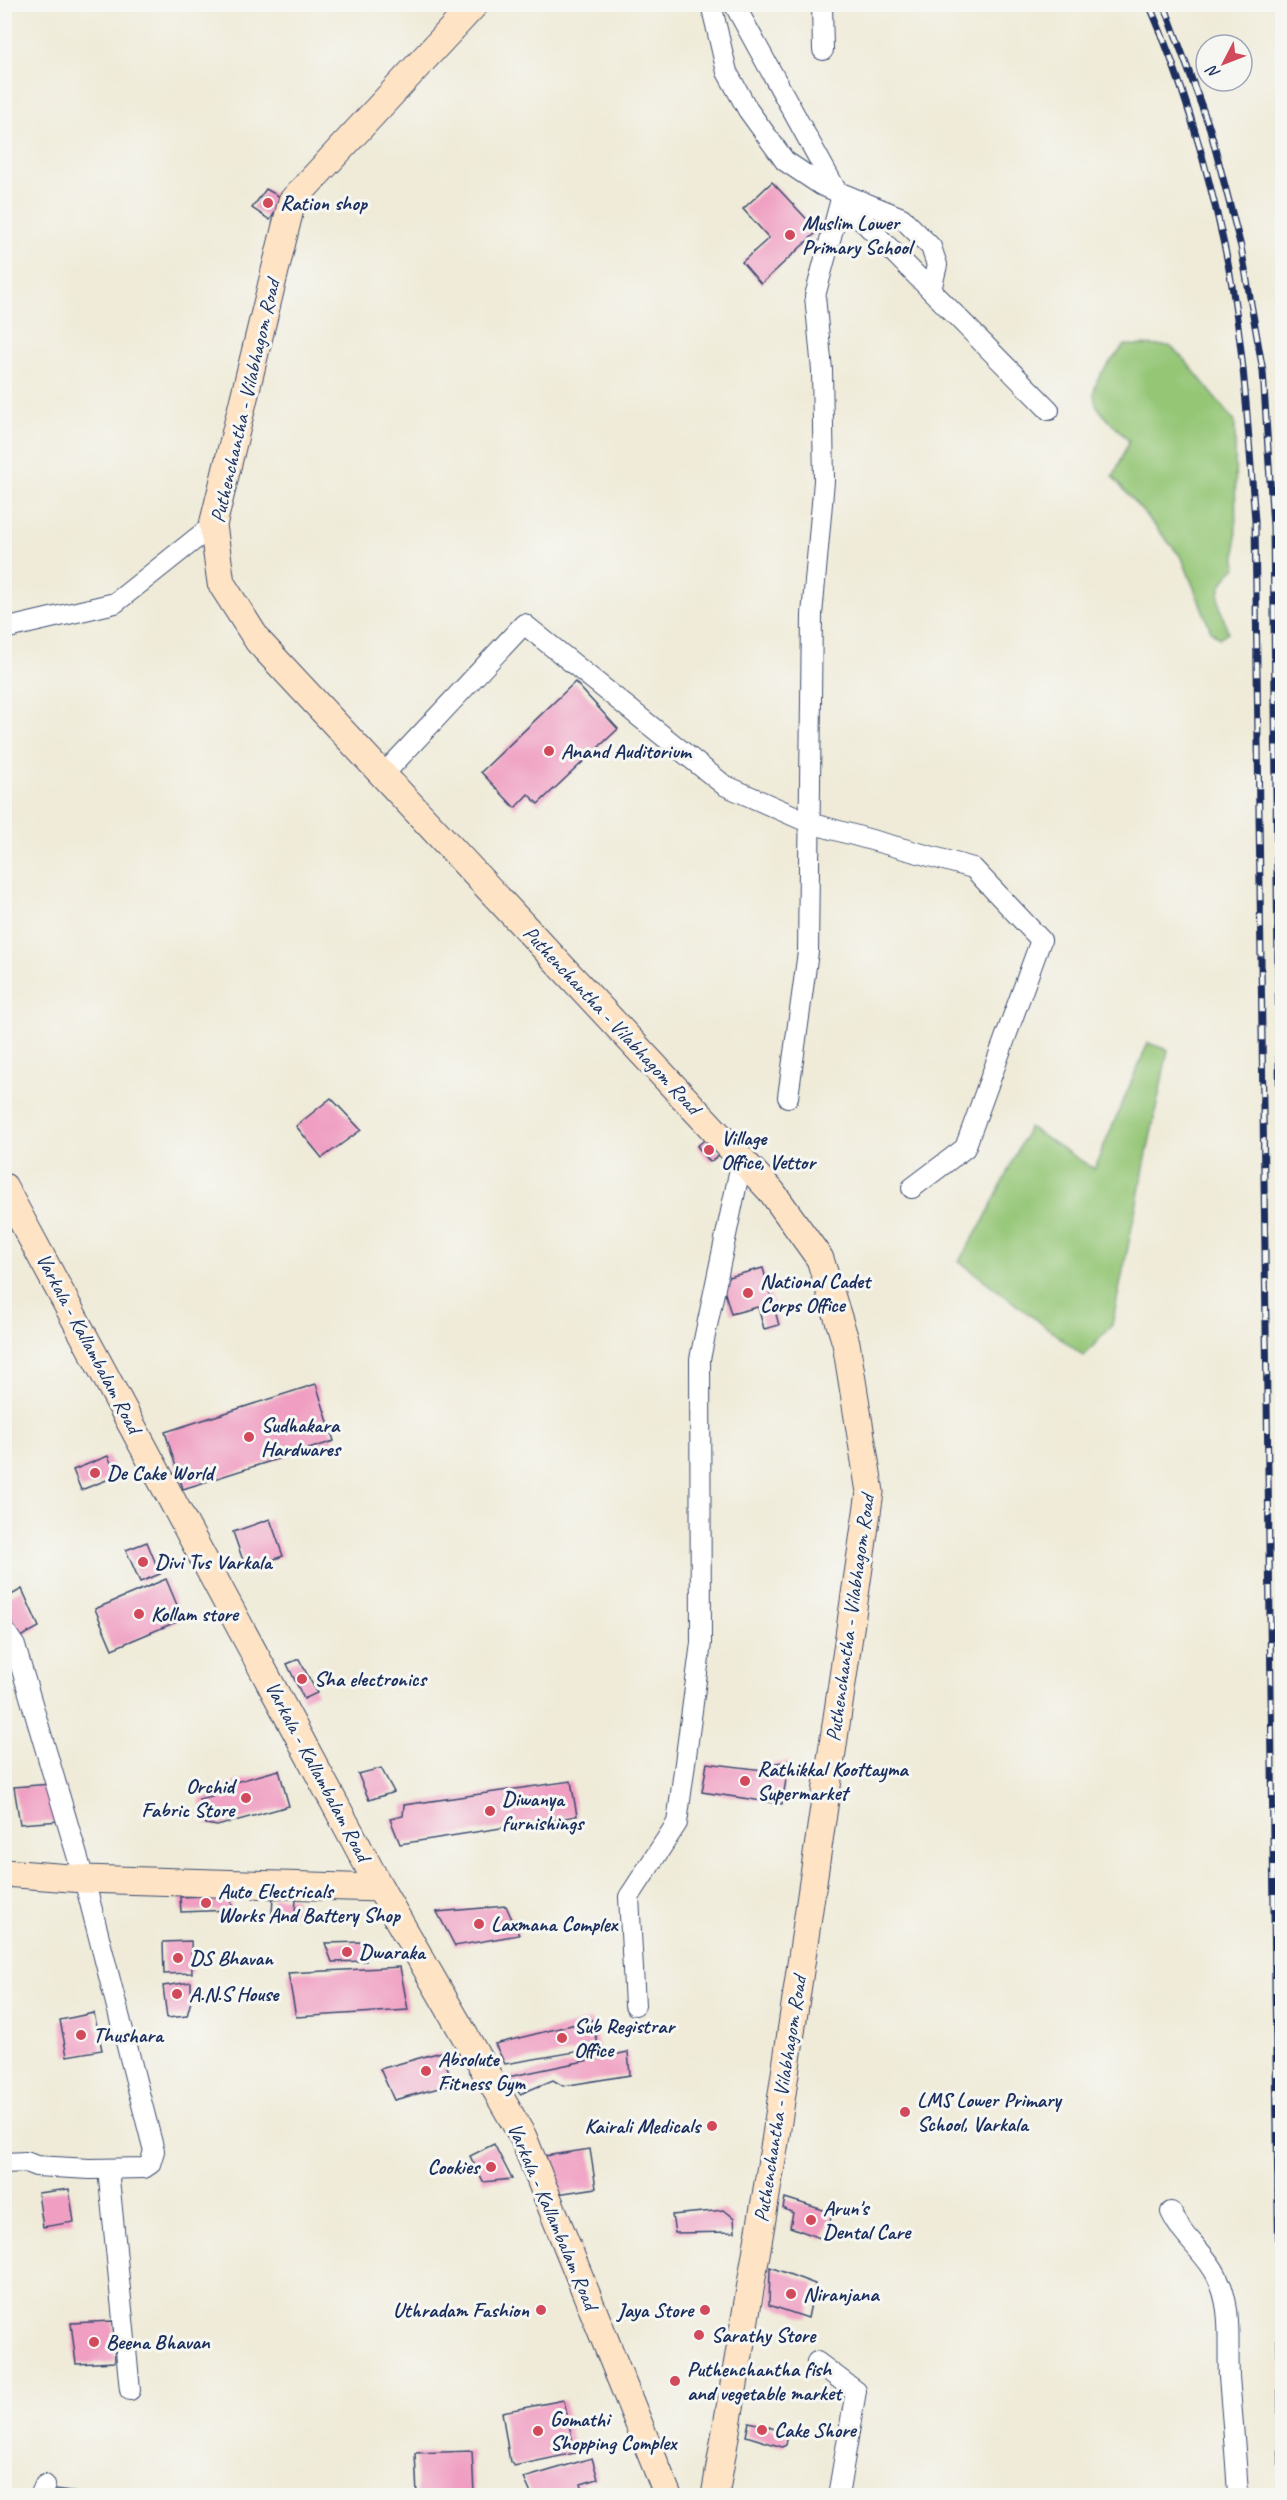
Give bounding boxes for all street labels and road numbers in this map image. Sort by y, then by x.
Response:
street label: Puthenchantha - Vilabhagom Road [204,274,286,525]
street label: Puthenchantha - Vilabhagom Road [518,920,708,1122]
street label: Varkala - Kallambalam Road [31,1249,149,1441]
street label: Puthenchantha - Vilabhagom Road [820,1490,881,1743]
street label: Varkala - Kallambalam Road [260,1677,378,1869]
street label: Puthenchantha - Vilabhagom Road [748,1971,813,2224]
street label: Varkala - Kallambalam Road [502,2119,605,2317]

